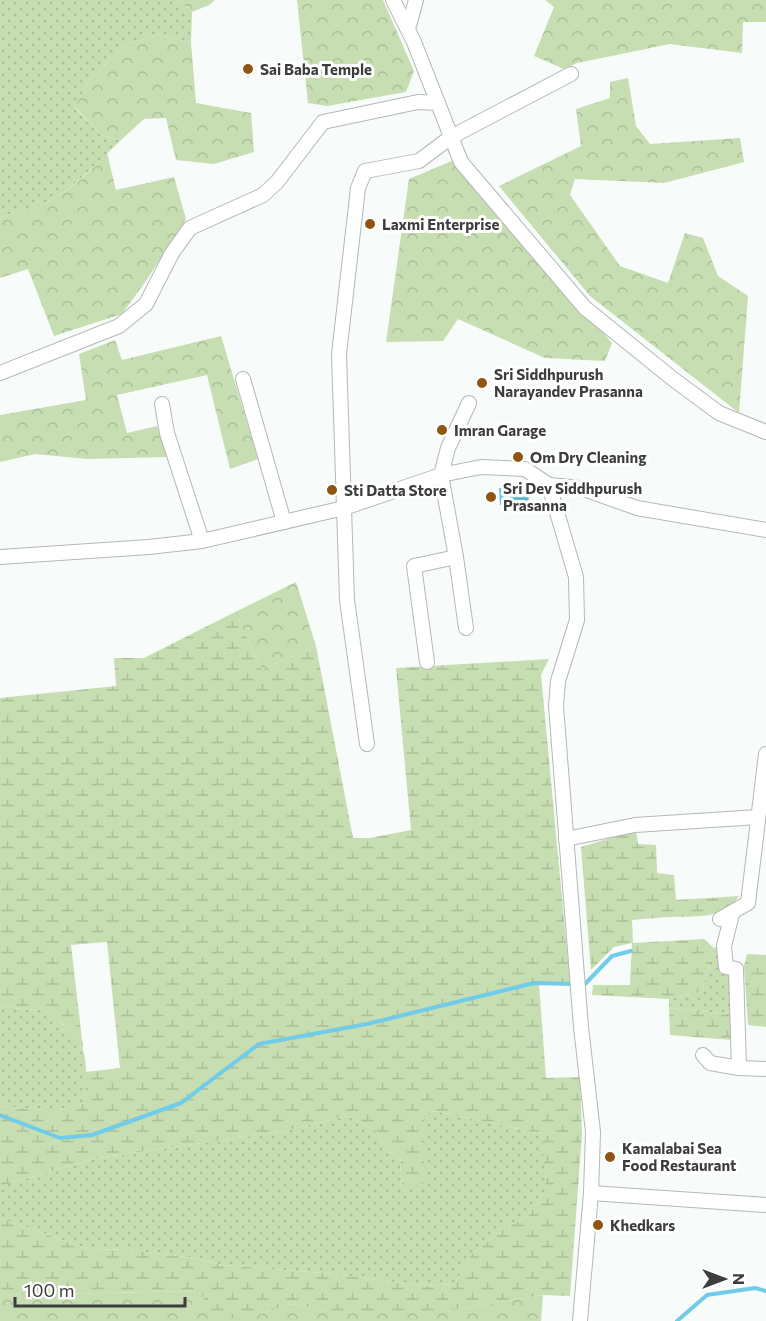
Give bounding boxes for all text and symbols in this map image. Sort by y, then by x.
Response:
place label: Sai Baba Temple [260,60,372,78]
marker: Sai Baba Temple [241,62,255,76]
place label: Laxmi Enterprise [382,215,499,233]
marker: Laxmi Enterprise [363,217,377,231]
place label: Sri Siddhpurush Narayandev Prasanna [494,365,643,400]
marker: Sri Siddhpurush Narayandev Prasanna [475,376,489,390]
place label: Imran Garage [454,421,546,439]
marker: Imran Garage [435,423,449,437]
place label: Om Dry Cleaning [530,448,646,466]
marker: Om Dry Cleaning [511,450,525,464]
place label: Sri Dev Siddhpurush Prasanna [503,479,642,514]
place label: Sti Datta Store [344,481,447,499]
marker: Sti Datta Store [325,483,339,497]
marker: Sri Dev Siddhpurush Prasanna [484,490,498,504]
place label: Kamalabai Sea Food Restaurant [622,1139,736,1174]
marker: Kamalabai Sea Food Restaurant [603,1150,617,1164]
place label: Khedkars [610,1216,675,1234]
marker: Khedkars [591,1218,605,1232]
north arrow [694,1249,754,1309]
scale bar [15,1270,184,1308]
text: N [730,1273,749,1285]
text: 100 m [24,1279,74,1301]

